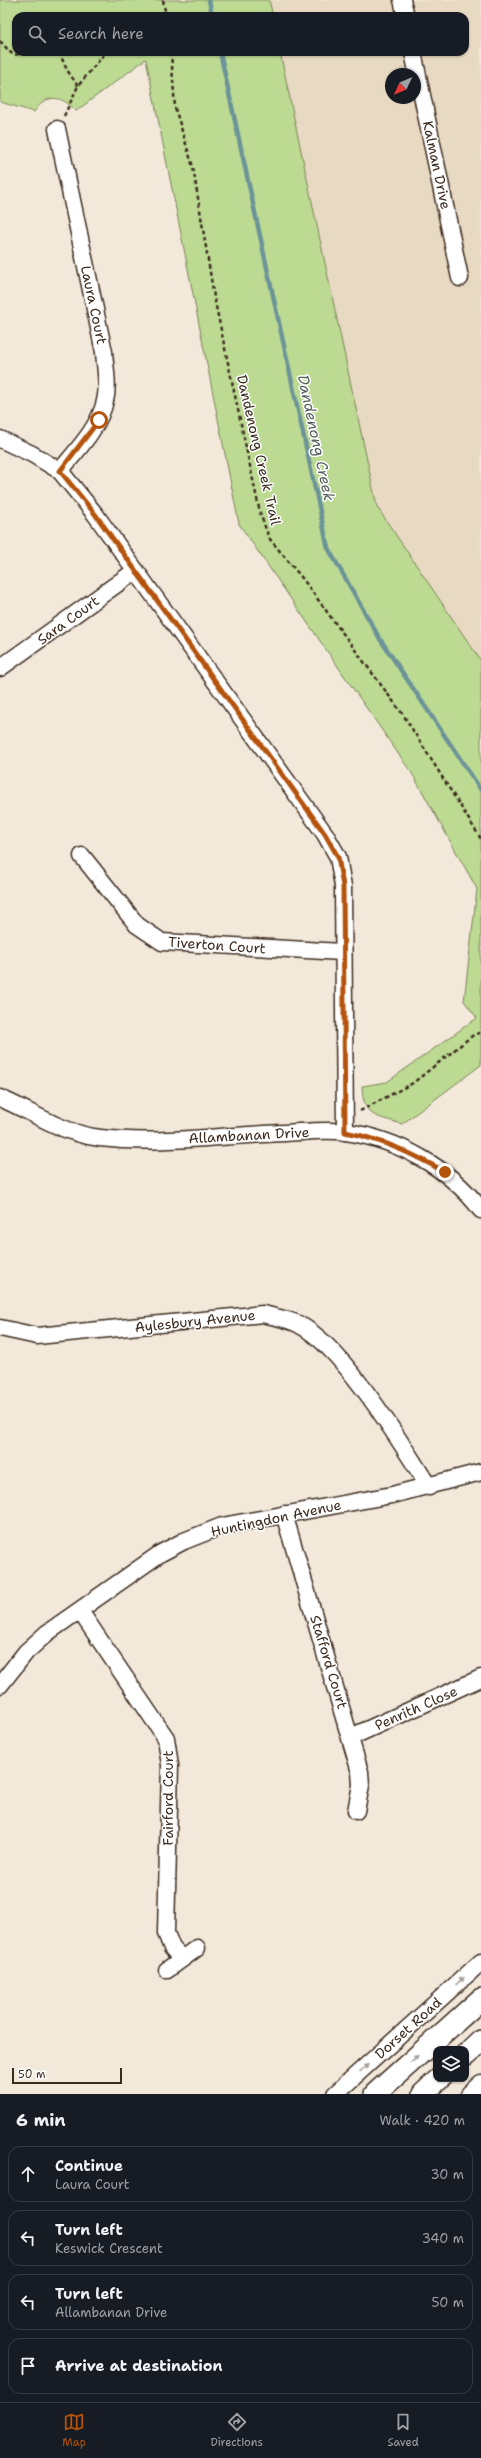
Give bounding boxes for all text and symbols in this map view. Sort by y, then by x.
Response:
search box [12,12,469,56]
icon: search [26,23,48,45]
text: Search here [58,24,144,44]
north arrow [385,68,421,104]
street label: Kalman Drive [419,119,455,211]
street label: Laura Court [77,264,111,346]
street label: Dandenong Creek Trail [233,373,285,528]
water label: Dandenong Creek [293,373,339,503]
route start [90,411,108,429]
street label: Sara Court [33,591,103,649]
street label: Tiverton Court [168,933,266,957]
street label: Allambanan Drive [188,1123,310,1147]
route end [436,1163,454,1181]
street label: Aylesbury Avenue [134,1306,256,1336]
street label: Huntingdon Avenue [209,1495,343,1541]
street label: Stafford Court [306,1613,352,1711]
street label: Penrith Close [372,1682,460,1734]
street label: Fairford Court [159,1750,177,1846]
one-way arrow [455,1976,465,1985]
street label: Dorset Road [371,1993,445,2063]
map controls [433,2046,469,2082]
button: layers [433,2046,469,2082]
one-way arrow [409,2054,419,2063]
one-way arrow [359,2063,369,2073]
scale bar [12,2066,122,2085]
text: 50 m [18,2067,46,2082]
text: 6 min [16,2109,66,2131]
text: Walk · 420 m [379,2112,465,2129]
text: Continue [55,2156,123,2176]
icon: ahead [17,2163,39,2185]
text: 30 m [430,2166,464,2183]
text: Laura Court [55,2176,130,2193]
text: Turn left [55,2220,123,2240]
icon: left [17,2227,39,2249]
text: 340 m [422,2230,464,2247]
text: Keswick Crescent [55,2240,163,2257]
text: Turn left [55,2284,123,2304]
icon: left [17,2291,39,2313]
text: 50 m [431,2294,464,2311]
text: Allambanan Drive [55,2304,167,2321]
icon: arrive [17,2355,39,2377]
text: Arrive at destination [55,2356,223,2376]
tab: Map [62,2411,86,2450]
tab: Directions [210,2411,263,2450]
tab: Saved [387,2411,419,2450]

